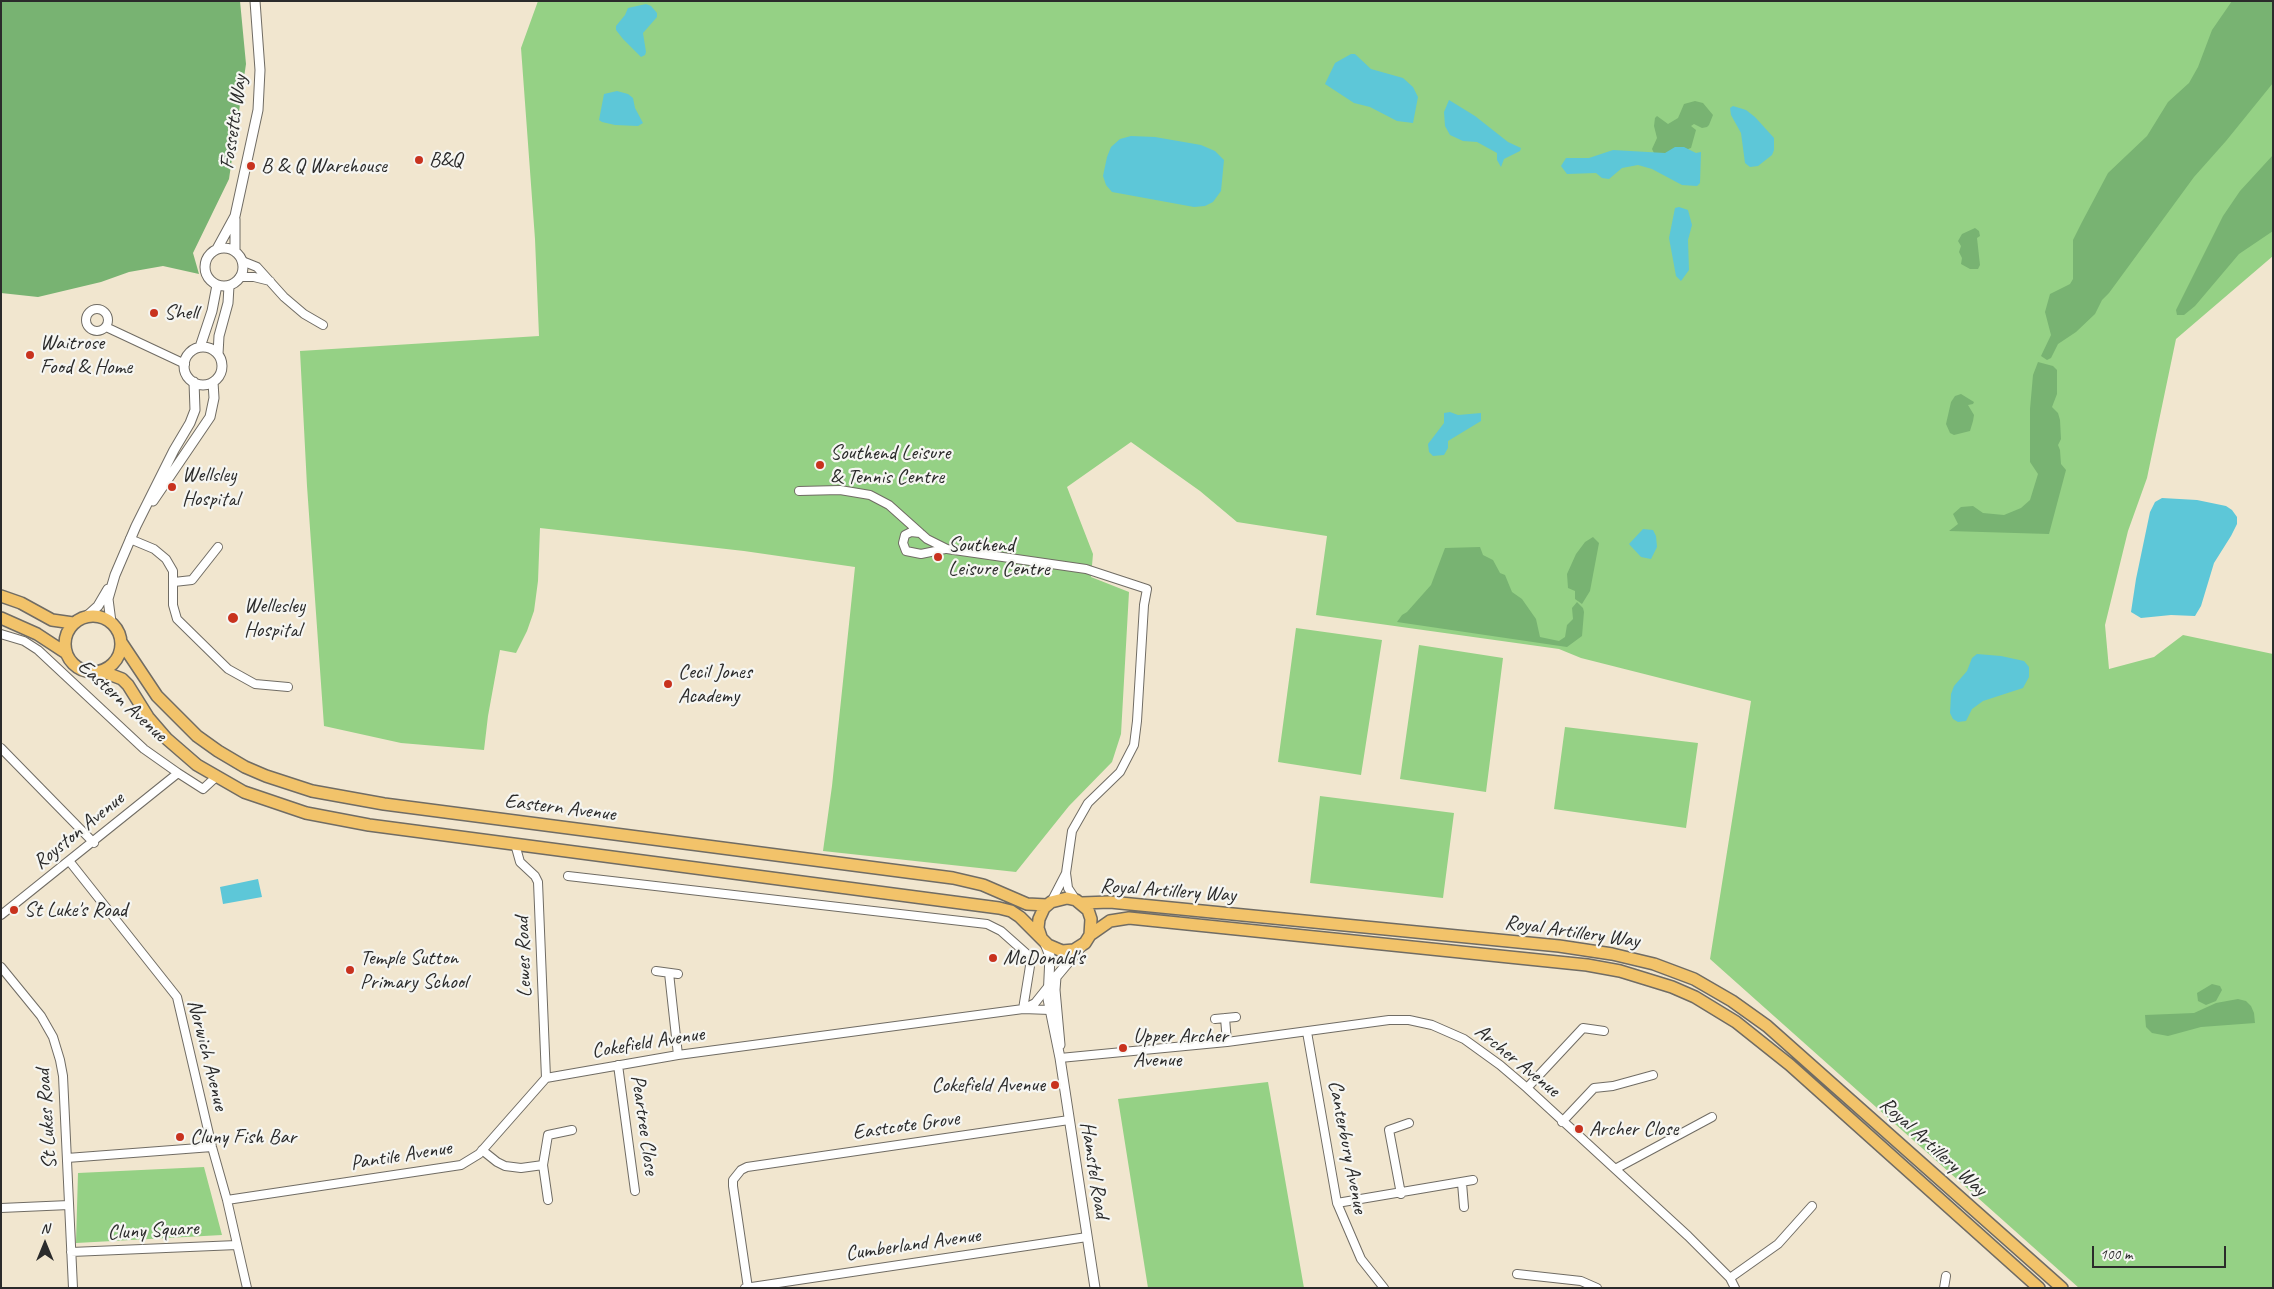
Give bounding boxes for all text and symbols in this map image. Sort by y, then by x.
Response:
street label: Fossetts Way [215,73,253,171]
place label: B&Q [429,147,462,173]
place label: B & Q Warehouse [261,153,387,179]
marker: B&Q [413,154,425,166]
marker: B & Q Warehouse [245,160,257,172]
place label: Shell [164,300,198,326]
marker: Shell [148,307,160,319]
place label: Waitrose Food & Home [40,330,132,380]
marker: Waitrose Food & Home [24,349,36,361]
place label: Southend Leisure & Tennis Centre [830,440,950,490]
marker: Southend Leisure & Tennis Centre [814,459,826,471]
place label: Wellsley Hospital [182,462,239,512]
marker: Wellsley Hospital [166,481,178,493]
place label: Southend Leisure Centre [948,532,1050,582]
marker: Southend Leisure Centre [932,551,944,563]
place label: Wellesley Hospital [244,593,305,643]
marker: Wellesley Hospital [226,611,240,625]
street label: Eastern Avenue [72,654,172,748]
place label: Cecil Jones Academy [678,659,752,709]
marker: Cecil Jones Academy [662,678,674,690]
street label: Royston Avenue [28,787,130,875]
street label: Eastern Avenue [503,789,617,827]
street label: Royal Artillery Way [1099,874,1237,908]
place label: St Luke's Road [24,897,127,923]
marker: St Luke's Road [8,904,20,916]
street label: Royal Artillery Way [1503,910,1641,954]
street label: Lewes Road [510,916,538,998]
place label: Temple Sutton Primary School [360,945,468,995]
place label: McDonald's [1003,945,1084,971]
marker: McDonald's [987,952,999,964]
marker: Temple Sutton Primary School [344,964,356,976]
street label: Norwich Avenue [181,997,233,1113]
street label: Archer Avenue [1469,1019,1565,1103]
street label: Cokefield Avenue [590,1022,706,1064]
place label: Upper Archer Avenue [1133,1023,1228,1073]
marker: Upper Archer Avenue [1117,1042,1129,1054]
street label: St Lukes Road [31,1068,63,1170]
place label: Cokefield Avenue [932,1072,1045,1098]
street label: Peartree Close [625,1074,663,1176]
street label: Canterbury Avenue [1322,1078,1372,1216]
marker: Cokefield Avenue [1049,1079,1061,1091]
street label: Royal Artillery Way [1874,1092,1992,1202]
street label: Eastcote Grove [851,1106,961,1146]
place label: Archer Close [1589,1116,1678,1142]
street label: Hamstel Road [1074,1120,1114,1220]
marker: Archer Close [1573,1123,1585,1135]
place label: Cluny Fish Bar [190,1124,296,1150]
marker: Cluny Fish Bar [174,1131,186,1143]
street label: Pantile Avenue [349,1136,453,1176]
street label: Cluny Square [107,1216,199,1246]
north arrow [20,1219,70,1269]
text: N [41,1220,49,1237]
street label: Cumberland Avenue [844,1223,982,1267]
scale bar [2094,1236,2228,1268]
text: 100 m [2100,1245,2132,1264]

